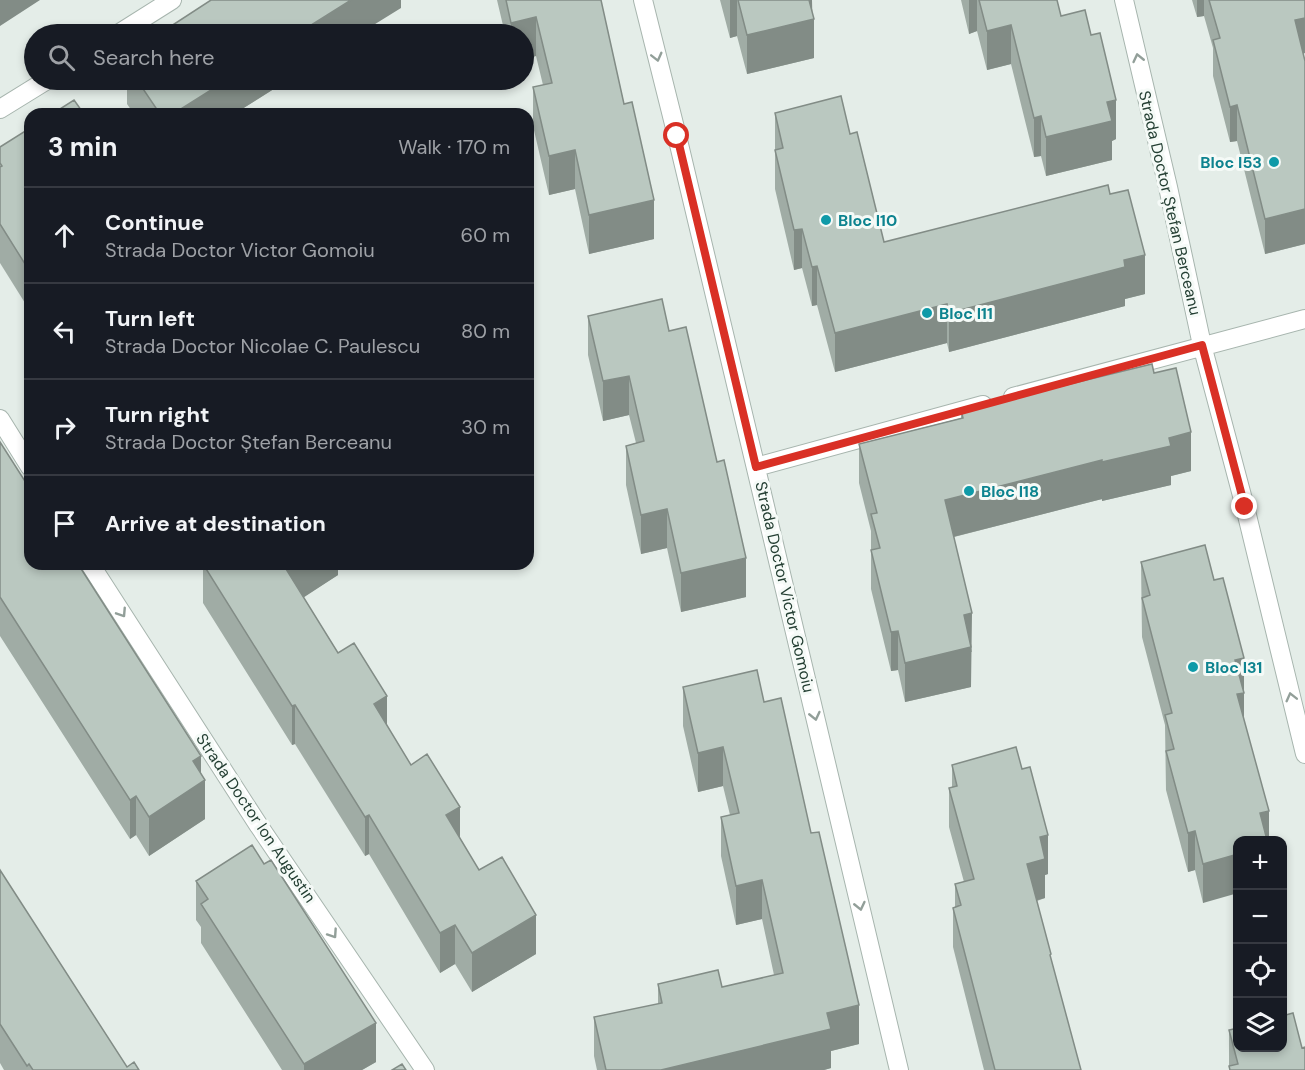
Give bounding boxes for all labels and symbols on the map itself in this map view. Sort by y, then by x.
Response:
one-way arrow [650,52,663,62]
one-way arrow [1132,54,1145,64]
street label: Strada Doctor Ștefan Berceanu [1134,89,1206,317]
route start [663,122,689,148]
place label: Bloc I53 [1200,152,1262,173]
marker: Bloc I53 [1267,155,1281,169]
place label: Bloc I10 [838,210,897,231]
marker: Bloc I10 [819,213,833,227]
place label: Bloc I11 [939,303,993,324]
marker: Bloc I11 [920,306,934,320]
street label: Strada Doctor Victor Gomoiu [750,479,820,695]
place label: Bloc I18 [981,481,1039,502]
marker: Bloc I18 [962,484,976,498]
route end [1231,493,1257,519]
one-way arrow [115,607,126,618]
place label: Bloc I31 [1205,657,1262,678]
marker: Bloc I31 [1186,660,1200,674]
one-way arrow [1286,692,1299,702]
one-way arrow [808,711,821,721]
street label: Strada Doctor Ion Augustin [191,729,321,907]
one-way arrow [853,901,866,911]
one-way arrow [326,927,337,938]

